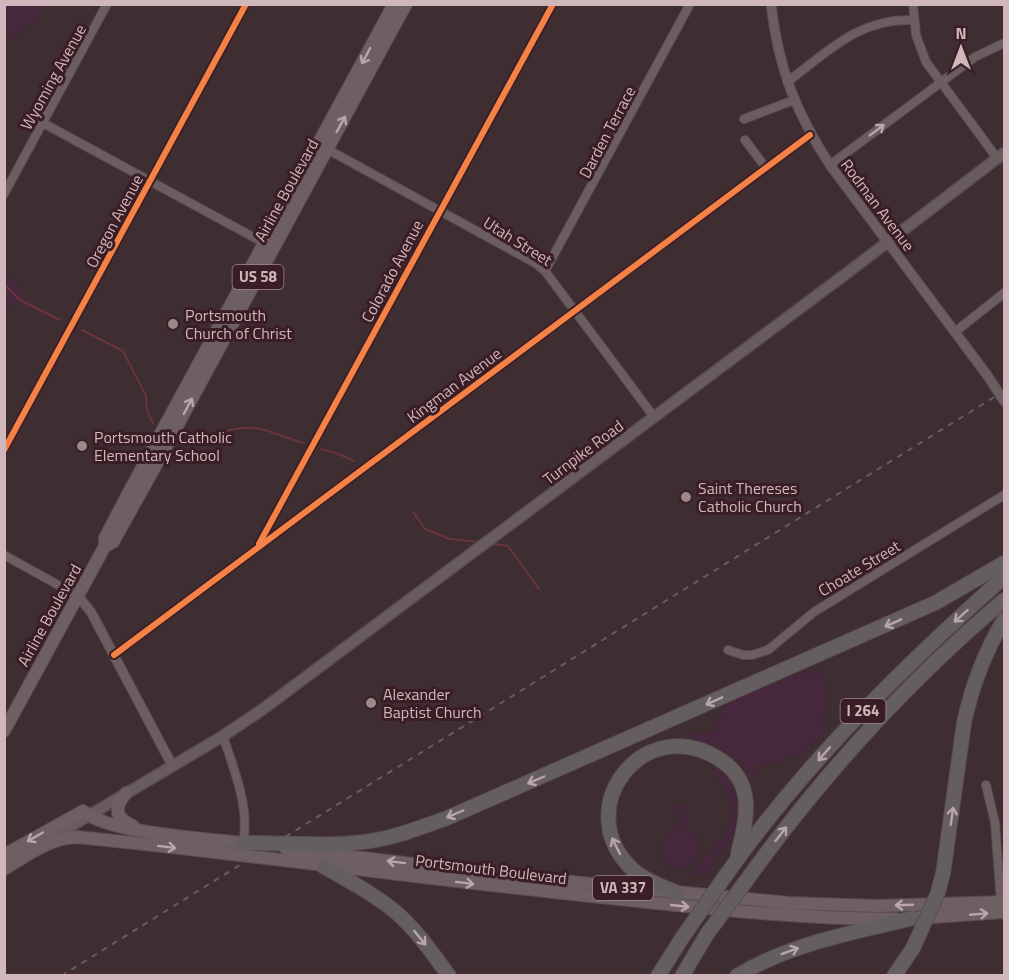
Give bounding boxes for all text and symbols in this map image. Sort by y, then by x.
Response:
north arrow [931,18,991,78]
street label: Wyoming Avenue [14,20,92,134]
text: N [955,21,967,45]
one-way arrow [360,47,372,64]
street label: Darden Terrace [573,82,641,182]
one-way arrow [336,116,347,134]
one-way arrow [868,124,884,137]
street label: Airline Boulevard [248,134,324,246]
street label: Rodman Avenue [835,154,921,256]
street label: Oregon Avenue [79,170,149,272]
street label: Utah Street [479,210,557,272]
street label: Colorado Avenue [355,215,429,327]
road number: US 58 [232,265,284,289]
place label: Portsmouth Church of Christ [185,303,292,345]
marker: Portsmouth Church of Christ [166,317,180,331]
street label: Kingman Avenue [402,341,506,429]
one-way arrow [183,398,194,416]
street label: Turnpike Road [538,414,628,490]
place label: Portsmouth Catholic Elementary School [94,425,232,467]
marker: Portsmouth Catholic Elementary School [75,439,89,453]
place label: Saint Thereses Catholic Church [698,476,802,518]
marker: Saint Thereses Catholic Church [679,490,693,504]
street label: Choate Street [813,534,905,602]
street label: Airline Boulevard [11,559,87,671]
one-way arrow [954,609,969,623]
one-way arrow [884,617,902,629]
place label: Alexander Baptist Church [383,682,482,724]
marker: Alexander Baptist Church [364,696,378,710]
one-way arrow [705,696,724,707]
road number: I 264 [840,699,886,723]
one-way arrow [817,746,831,761]
one-way arrow [527,775,545,786]
one-way arrow [947,807,958,826]
one-way arrow [446,809,465,820]
one-way arrow [774,826,787,842]
one-way arrow [27,832,44,844]
one-way arrow [610,837,622,855]
one-way arrow [157,842,177,853]
street label: Portsmouth Boulevard [414,848,568,890]
one-way arrow [387,857,407,868]
road number: VA 337 [593,876,653,900]
one-way arrow [454,878,474,889]
one-way arrow [895,900,915,911]
one-way arrow [669,901,689,912]
one-way arrow [969,908,989,919]
one-way arrow [414,930,427,946]
one-way arrow [780,944,799,955]

